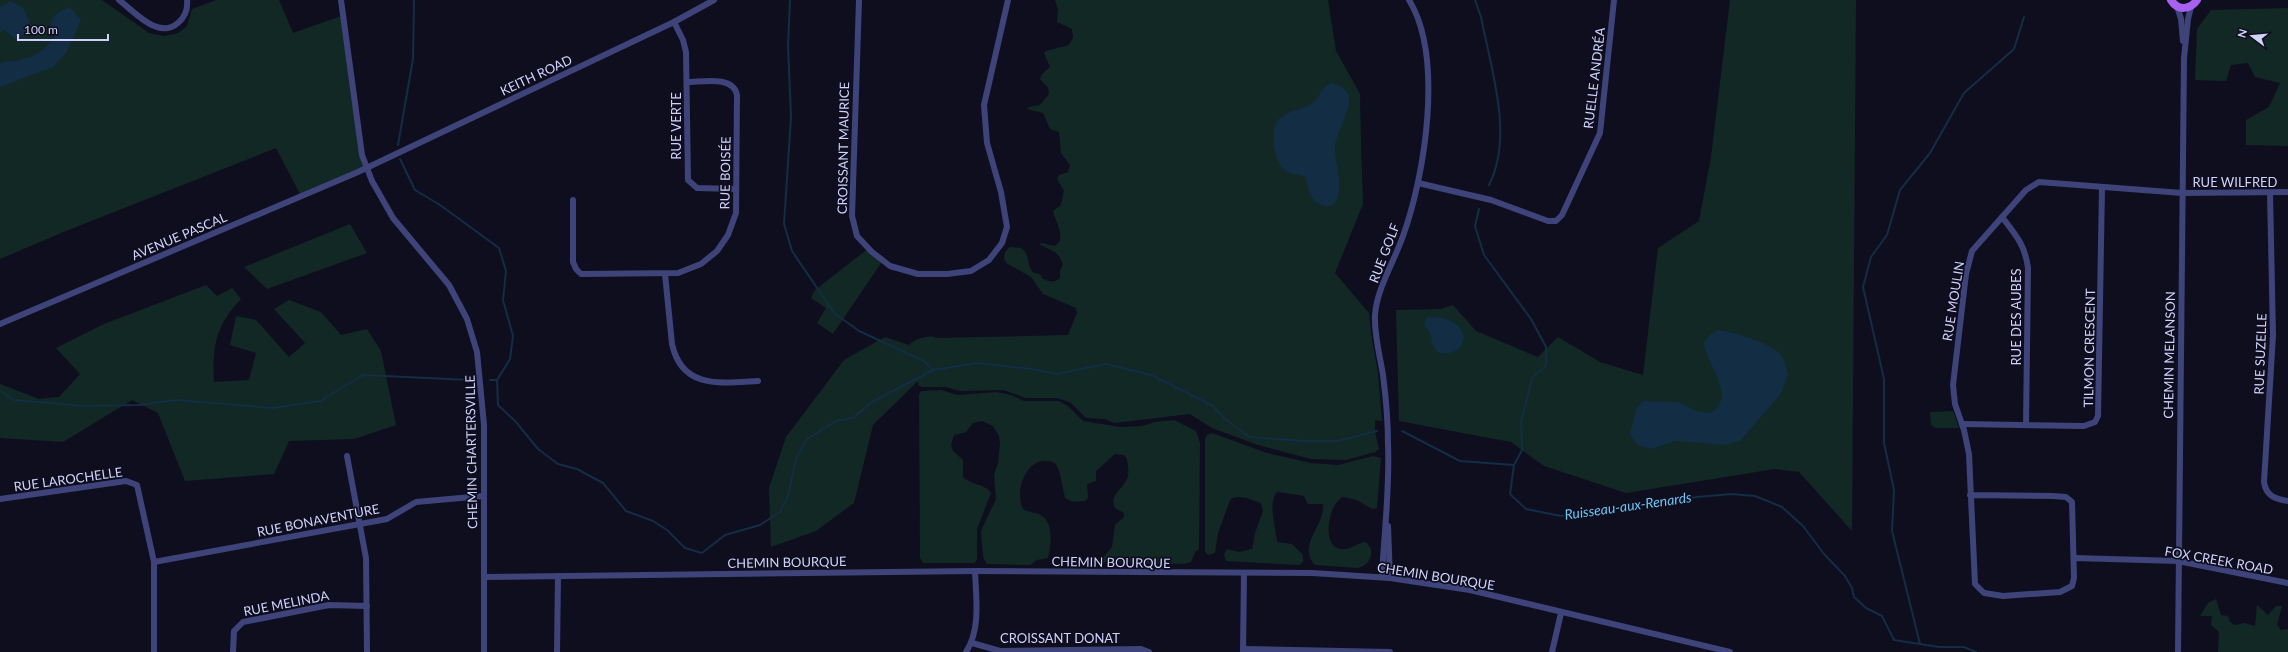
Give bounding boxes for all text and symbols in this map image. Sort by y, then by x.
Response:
scale bar [18,16,108,42]
north arrow [2232,16,2272,56]
text: 100 m [24,22,58,37]
street label: RUELLE ANDRÉA [1580,26,1608,130]
text: N [2234,27,2249,39]
street label: KEITH ROAD [497,51,575,99]
street label: CROISSANT MAURICE [834,82,852,214]
street label: RUE VERTE [668,92,684,160]
street label: RUE BOISÉE [716,136,734,210]
street label: RUE WILFRED [2193,174,2278,190]
street label: AVENUE PASCAL [129,209,229,263]
street label: RUE GOLF [1365,221,1403,285]
street label: RUE MOULIN [1939,260,1967,342]
street label: RUE DES AUBES [2008,269,2024,365]
street label: TILMON CRESCENT [2080,288,2098,408]
street label: CHEMIN MELANSON [2160,291,2178,419]
street label: RUE SUZELLE [2251,313,2269,395]
street label: CHEMIN CHARTERSVILLE [462,375,480,529]
street label: RUE LAROCHELLE [13,463,123,495]
water label: Ruisseau-aux-Renards [1563,488,1693,523]
street label: RUE BONAVENTURE [255,500,381,540]
street label: FOX CREEK ROAD [2164,543,2275,577]
street label: CHEMIN BOURQUE [727,553,847,571]
street label: CHEMIN BOURQUE [1051,553,1171,571]
street label: CHEMIN BOURQUE [1376,559,1496,593]
street label: RUE MELINDA [242,587,330,619]
street label: CROISSANT DONAT [1000,630,1120,646]

